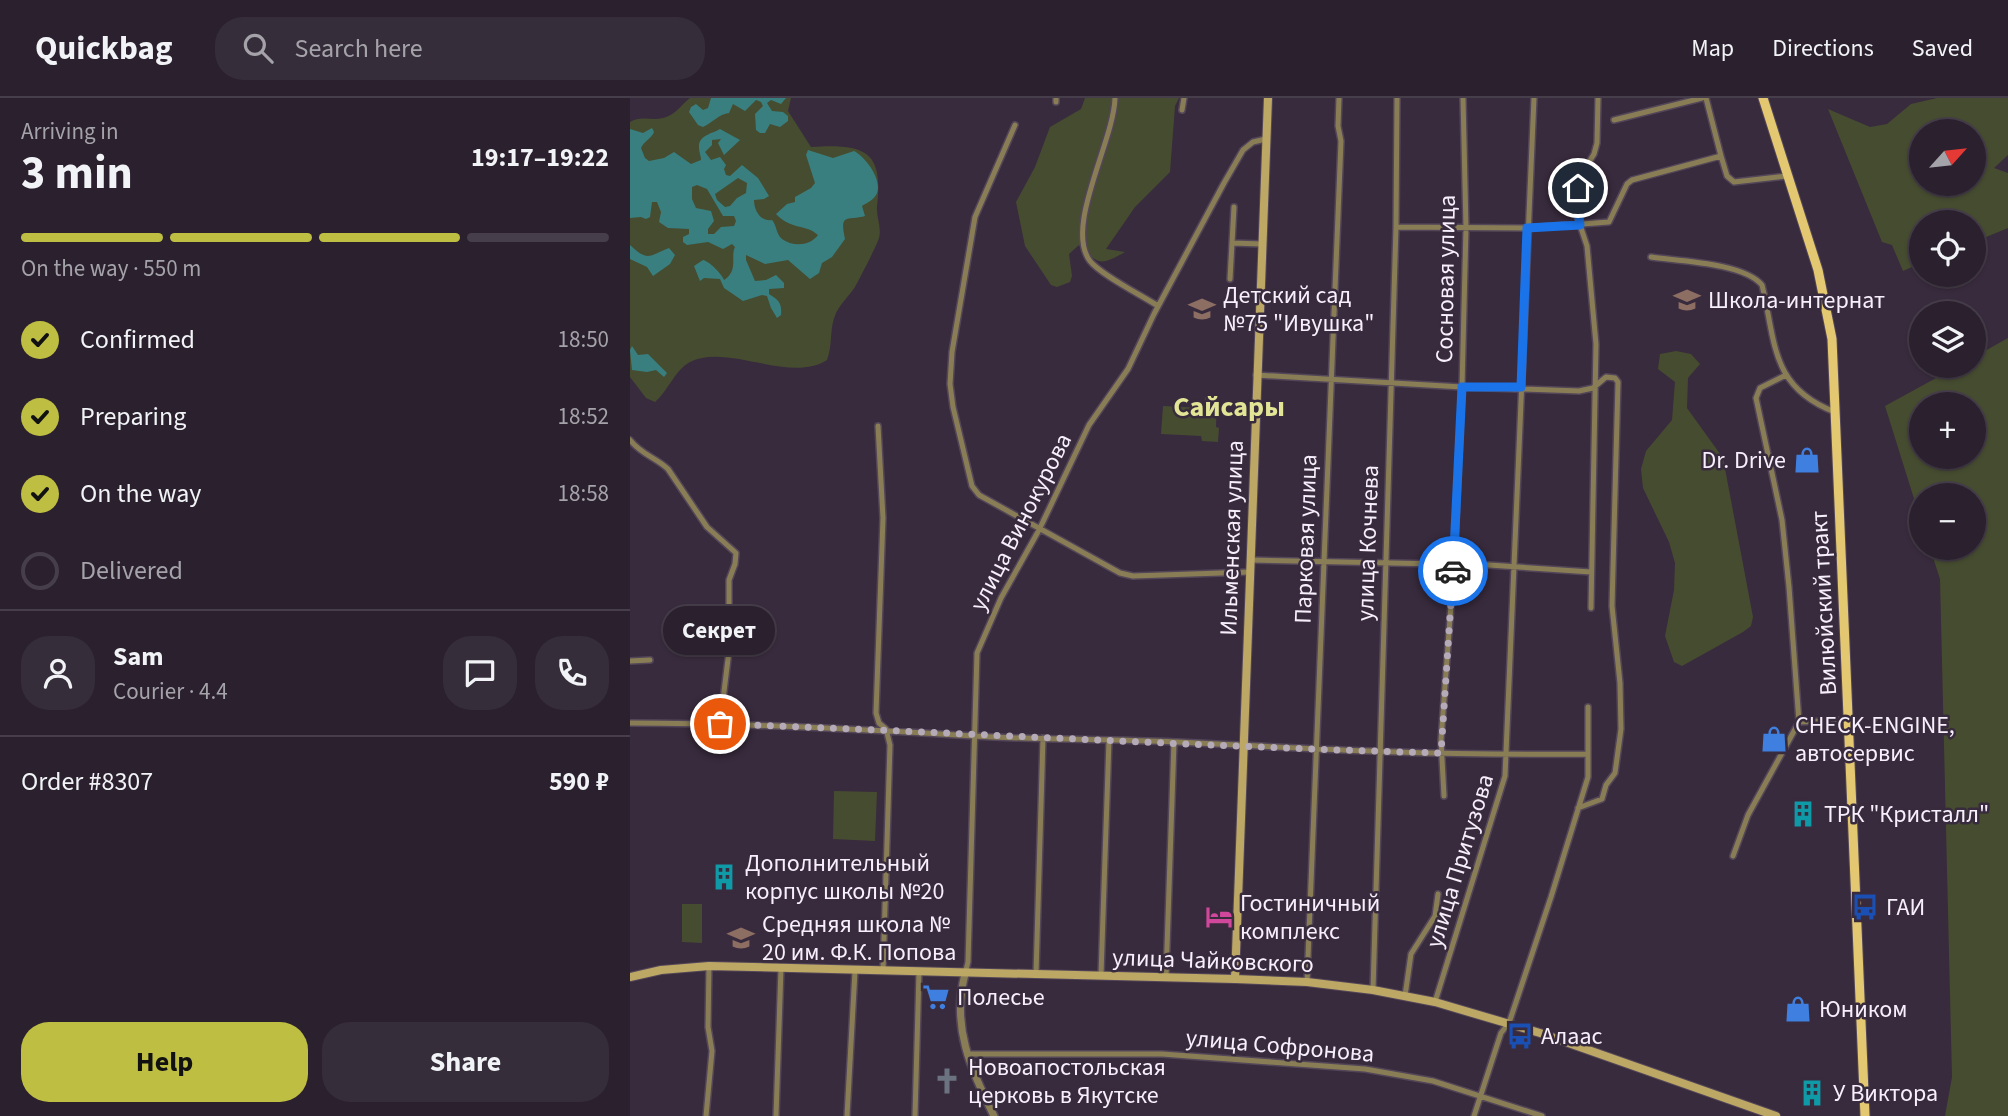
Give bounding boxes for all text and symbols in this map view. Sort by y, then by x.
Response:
search box [215,17,705,80]
text: Quickbag [35,25,173,72]
icon: search [239,29,277,67]
text: Search here [295,30,423,67]
text: Map [1691,31,1734,66]
text: Directions [1772,31,1874,66]
text: Saved [1912,31,1973,66]
text: Arriving in [21,115,119,148]
north arrow [1909,119,1986,196]
map controls [1909,119,1986,560]
text: 19:17–19:22 [471,139,609,176]
text: 3 min [21,141,133,206]
pin [1548,158,1608,218]
icon: home [1559,169,1597,207]
street label: Сосновая улица [1427,194,1465,364]
button: locate [1909,210,1986,287]
text: On the way · 550 m [21,252,201,285]
place label: Детский сад №75 "Ивушка" [1223,278,1374,341]
place label: Школа-интернат [1708,283,1885,318]
school or university icon: Школа-интернат [1672,285,1702,315]
school or university icon: Детский сад №75 "Ивушка" [1187,294,1217,324]
button: layers [1909,301,1986,378]
icon: check [21,321,59,359]
text: Confirmed [80,321,195,358]
text: 18:50 [558,323,609,356]
district label: Сайсары [1173,387,1285,427]
button: + [1909,392,1986,469]
icon: check [21,398,59,436]
text: Preparing [80,398,186,435]
text: 18:52 [558,400,609,433]
street label: улица Винокурова [961,427,1081,617]
street label: Ильменская улица [1211,440,1253,636]
place label: Dr. Drive [1701,443,1786,478]
shop icon: Dr. Drive [1792,445,1822,475]
street label: Парковая улица [1286,454,1326,624]
street label: улица Кочнева [1348,464,1388,622]
icon: check [21,475,59,513]
text: On the way [80,475,201,512]
text: 18:58 [558,477,609,510]
button: − [1909,483,1986,560]
street label: Вилюйский тракт [1802,510,1846,696]
courier [1418,536,1488,606]
text: Delivered [80,552,183,589]
icon: car [1434,552,1472,590]
callout: Секрет [664,605,776,654]
text: Секрет [682,614,756,647]
button: person [21,636,95,710]
button: chat [443,636,517,710]
button: phone [535,636,609,710]
text: Sam [113,638,163,675]
text: Courier · 4.4 [113,675,228,708]
pin [690,694,750,754]
icon: bag [701,705,739,743]
place label: CHECK-ENGINE, автосервис [1795,708,1955,771]
shop icon: CHECK-ENGINE, автосервис [1759,724,1789,754]
text: Order #8307 [21,763,153,800]
text: 590 ₽ [549,763,609,800]
street label: улица Притузова [1417,770,1503,952]
place label: ТРК "Кристалл" [1824,797,1989,832]
building icon: ТРК "Кристалл" [1788,799,1818,829]
place label: Дополнительный корпус школы №20 [745,846,944,909]
building icon: Дополнительный корпус школы №20 [709,862,739,892]
place label: Гостиничный комплекс [1240,886,1380,949]
place label: ГАИ [1886,890,1925,925]
bus stop icon: ГАИ [1850,892,1880,922]
hotel icon: Гостиничный комплекс [1204,902,1234,932]
place label: Средняя школа № 20 им. Ф.К. Попова [762,907,956,970]
school or university icon: Средняя школа № 20 им. Ф.К. Попова [726,923,756,953]
street label: улица Чайковского [1112,940,1314,982]
place label: Полесье [957,980,1045,1015]
supermarket icon: Полесье [921,982,951,1012]
place label: Юником [1819,992,1908,1027]
shop icon: Юником [1783,994,1813,1024]
place label: Алаас [1541,1019,1602,1054]
street label: улица Софронова [1184,1020,1376,1072]
bus stop icon: Алаас [1505,1021,1535,1051]
button: Help [21,1022,308,1102]
button: Share [322,1022,609,1102]
place label: Новоапостольская церковь в Якутске [968,1050,1166,1113]
church icon: Новоапостольская церковь в Якутске [932,1066,962,1096]
place label: У Виктора [1833,1076,1938,1111]
building icon: У Виктора [1797,1078,1827,1108]

